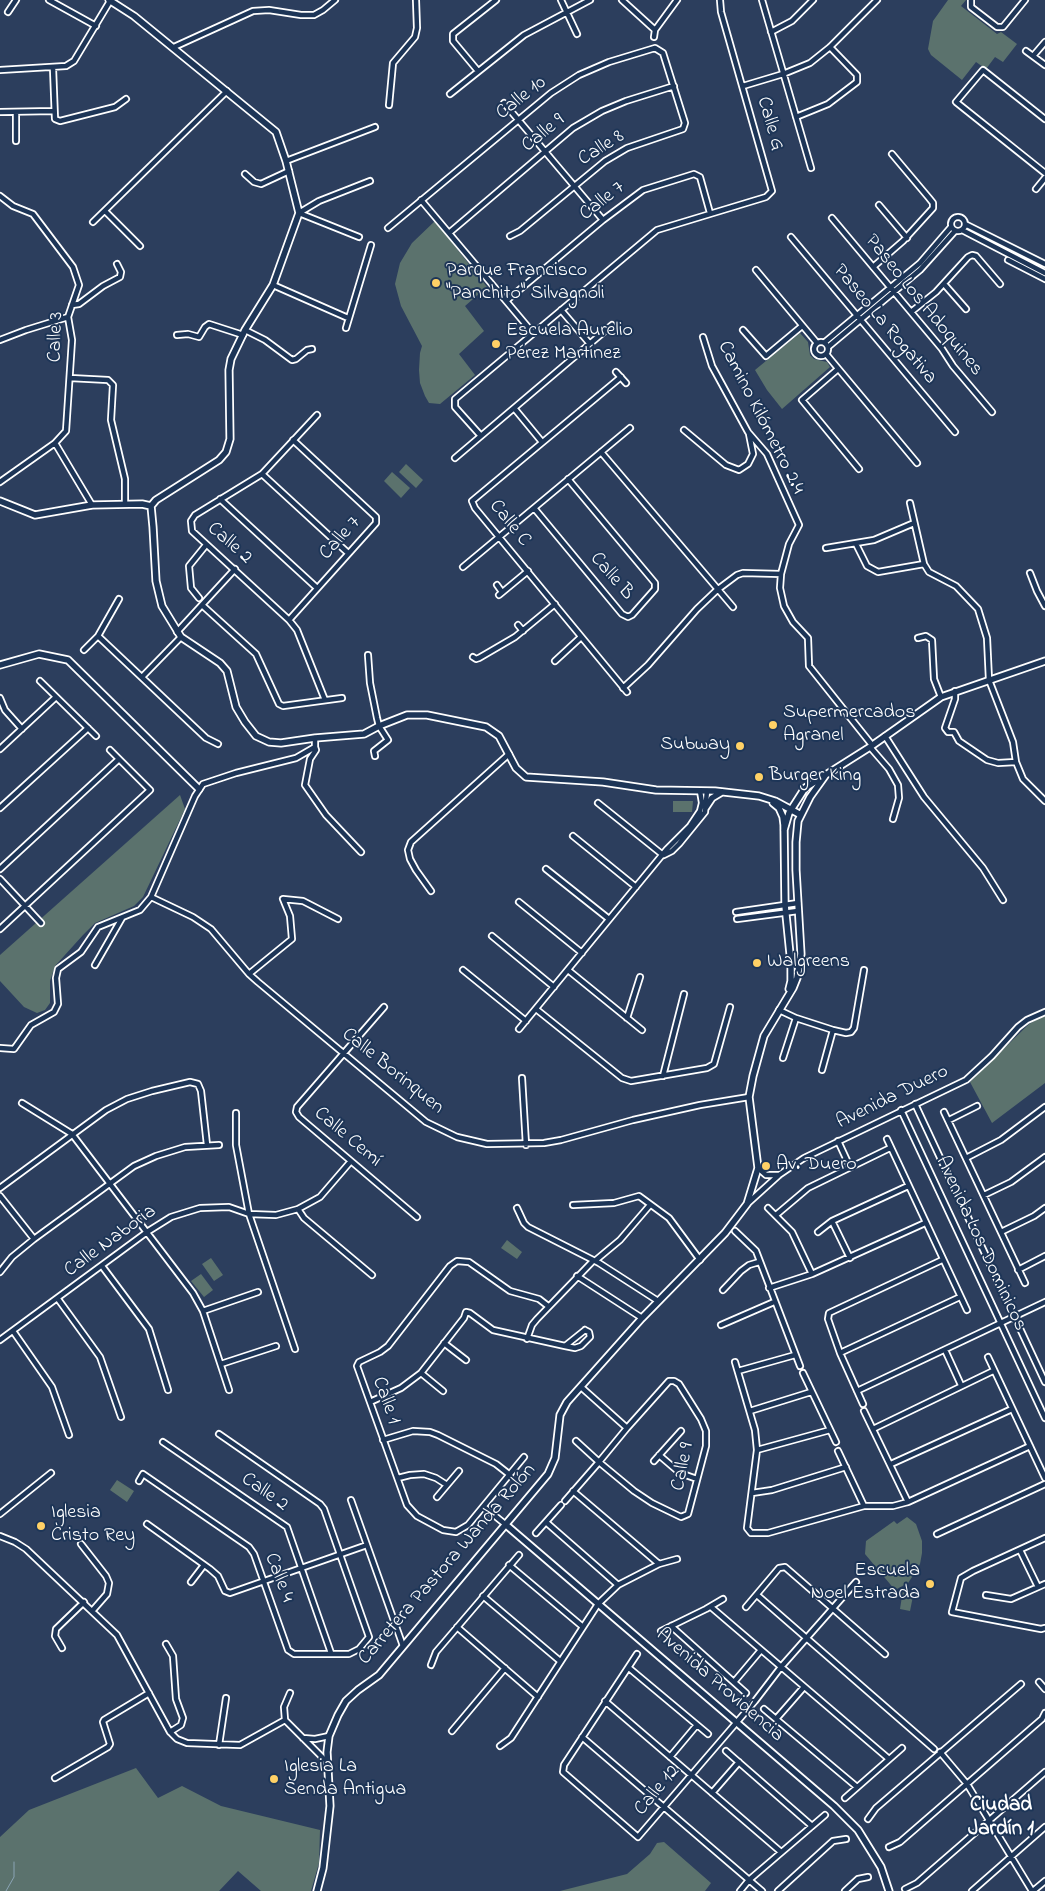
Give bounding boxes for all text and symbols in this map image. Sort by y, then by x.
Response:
street label: Calle 10 [492,72,552,126]
street label: Calle G [750,94,788,154]
street label: Calle 9 [518,109,570,159]
street label: Calle 8 [574,126,630,172]
street label: Calle 7 [576,177,630,227]
street label: Paseo Los Adoquines [859,230,987,382]
place label: Parque Francisco "Panchito" Silvagnoli [446,260,604,307]
street label: Paseo La Rogativa [827,260,941,390]
marker: Parque Francisco "Panchito" Silvagnoli [430,277,442,289]
street label: Calle 3 [44,311,70,363]
place label: Escuela Aurelio Pérez Martínez [506,320,633,367]
marker: Escuela Aurelio Pérez Martínez [490,338,502,350]
street label: Camino Kilómetro 2.4 [711,338,809,498]
street label: Calle C [483,496,535,552]
street label: Calle 7 [315,512,367,566]
street label: Calle 2 [201,518,257,570]
street label: Calle B [584,548,638,606]
place label: Supermercados Agranel [783,702,915,749]
marker: Supermercados Agranel [767,719,779,731]
place label: Subway [660,734,730,758]
marker: Subway [734,740,746,752]
place label: Burger King [769,765,861,789]
marker: Burger King [753,771,765,783]
place label: Walgreens [767,951,850,975]
marker: Walgreens [751,957,763,969]
street label: Calle Borinquen [336,1023,448,1121]
street label: Avenida Duero [833,1061,953,1135]
street label: Calle Cemí [308,1103,386,1173]
street label: Avenida Los Dominicos [929,1153,1031,1335]
place label: Av. Duero [776,1154,857,1178]
marker: Av. Duero [760,1160,772,1172]
street label: Calle Naboria [60,1200,162,1284]
street label: Calle 1 [365,1374,405,1428]
street label: Calle 9 [667,1441,701,1493]
street label: Carretera Pastora Wanda Rolón [354,1459,542,1671]
street label: Calle 2 [236,1468,292,1518]
place label: Iglesia Cristo Rey [51,1502,135,1549]
marker: Iglesia Cristo Rey [35,1520,47,1532]
street label: Calle 4 [258,1550,298,1606]
place label: Escuela Noel Estrada [811,1560,920,1607]
marker: Escuela Noel Estrada [924,1578,936,1590]
street label: Avenida Providencia [650,1624,788,1748]
place label: Iglesia La Senda Antigua [284,1756,406,1803]
street label: Calle 12 [630,1761,686,1821]
marker: Iglesia La Senda Antigua [268,1773,280,1785]
district label: Ciudad Jardín 1 [968,1794,1034,1844]

